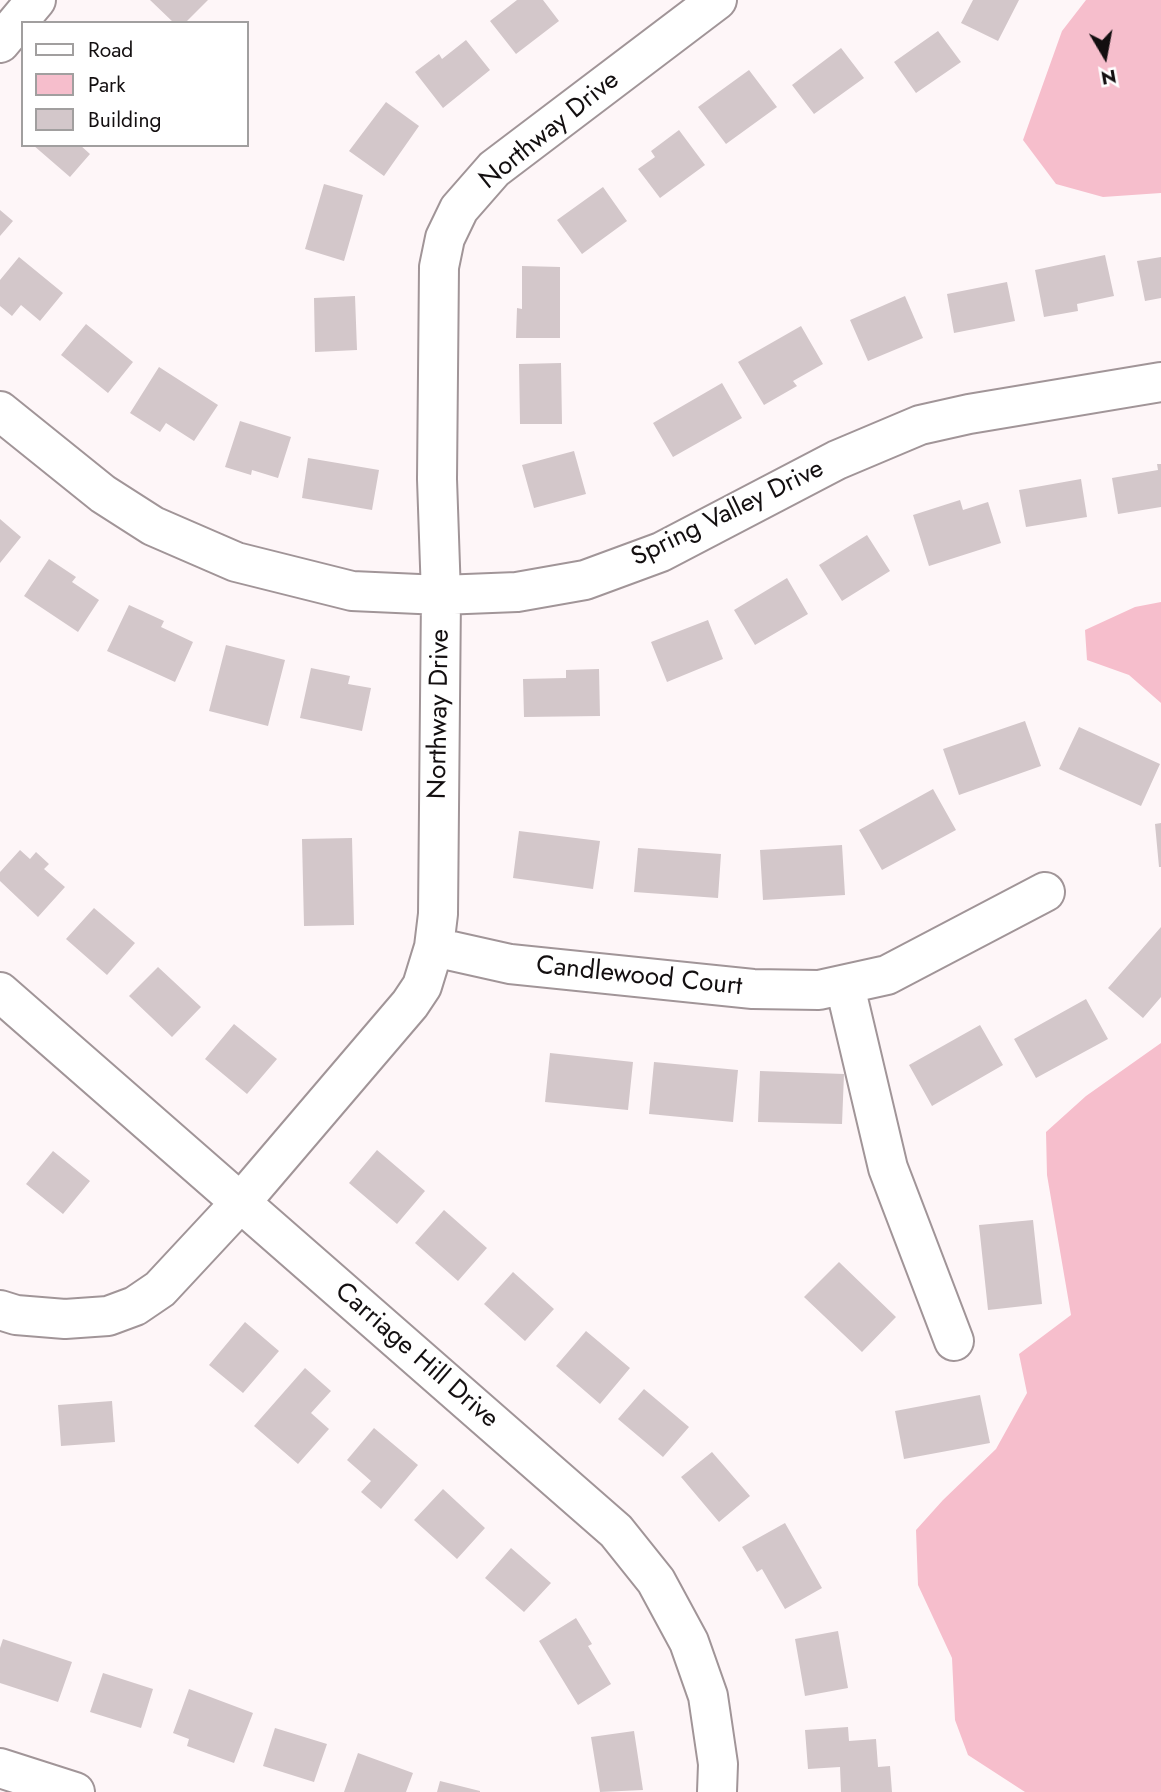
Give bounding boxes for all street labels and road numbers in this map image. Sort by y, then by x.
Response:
street label: Northway Drive [474,65,626,197]
street label: Spring Valley Drive [627,454,829,574]
street label: Northway Drive [423,629,457,799]
street label: Candlewood Court [534,951,744,1003]
street label: Carriage Hill Drive [328,1277,504,1435]

